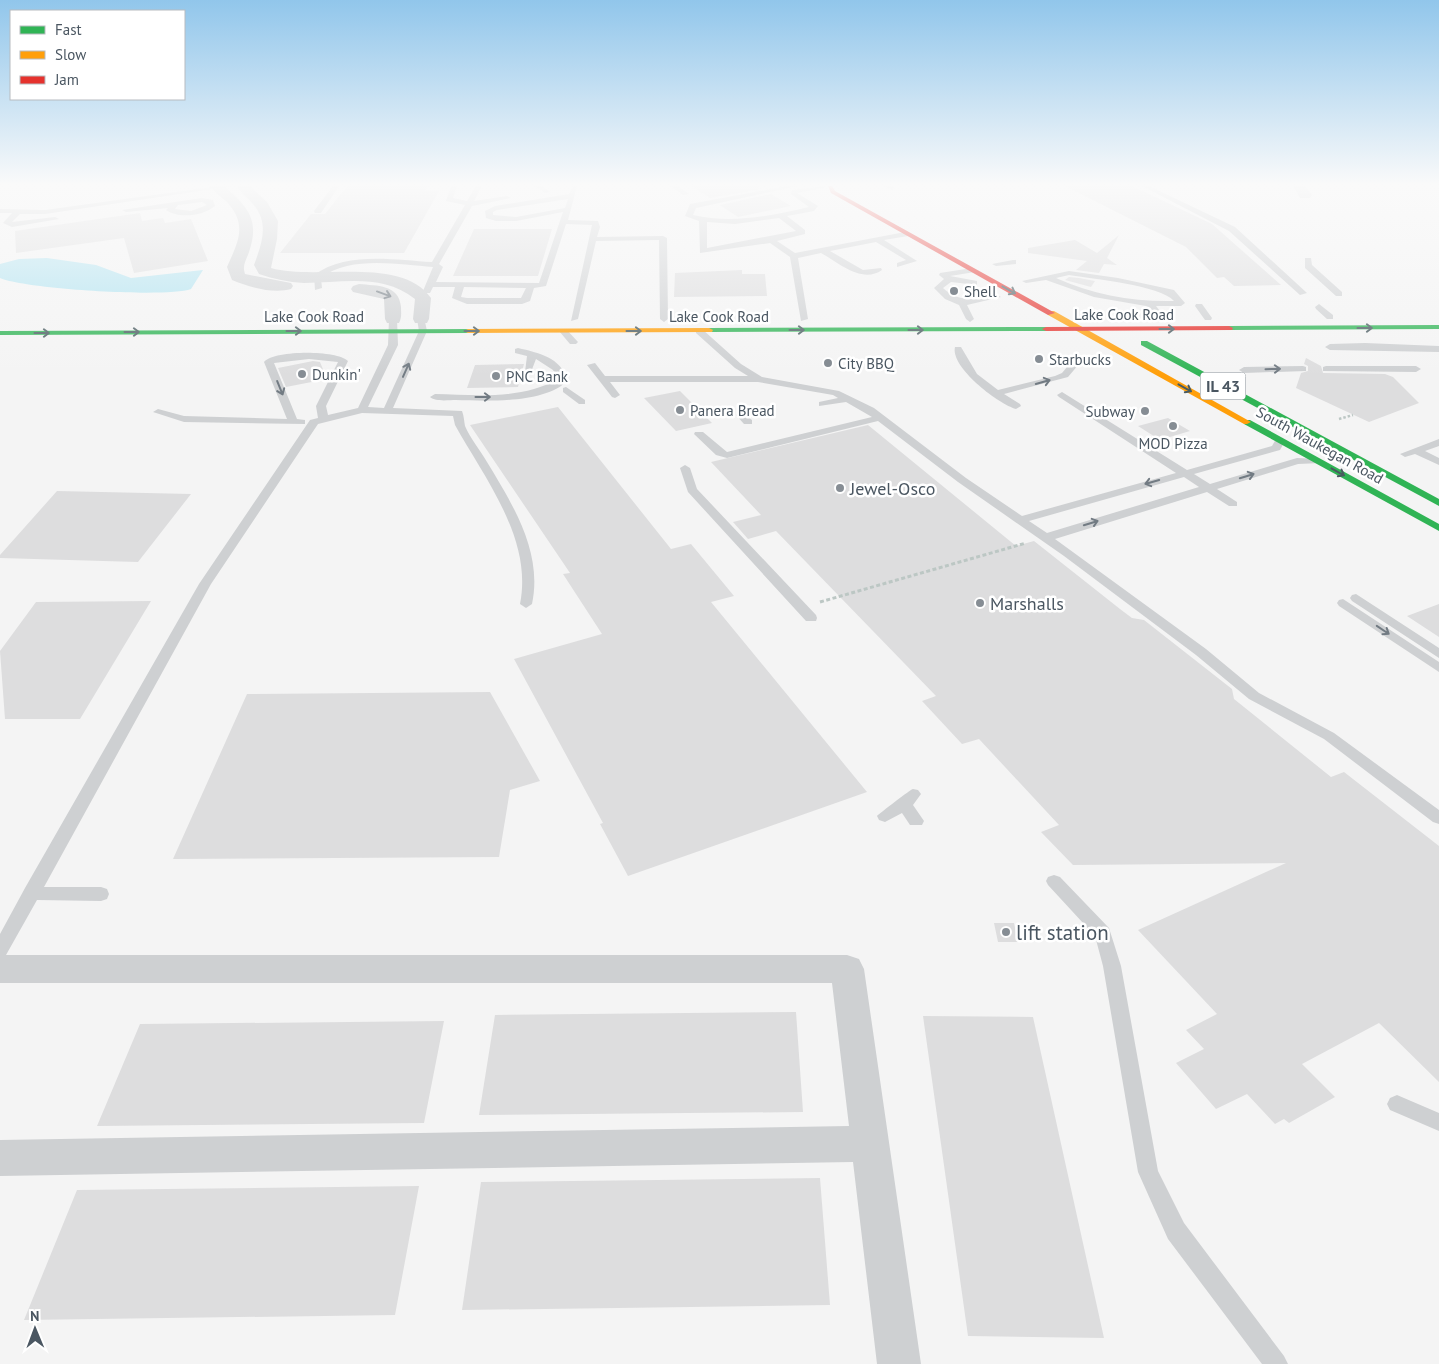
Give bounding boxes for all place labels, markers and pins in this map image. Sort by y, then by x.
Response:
place label: Shell [964,282,997,301]
marker: Shell [948,285,960,297]
place label: Starbucks [1049,350,1111,369]
marker: Starbucks [1033,353,1045,365]
place label: City BBQ [838,354,895,373]
marker: City BBQ [822,357,834,369]
place label: Dunkin' [312,365,361,384]
place label: PNC Bank [506,367,569,386]
marker: Dunkin' [296,368,308,380]
marker: PNC Bank [490,370,502,382]
place label: Panera Bread [690,401,775,420]
place label: Subway [1086,402,1135,421]
marker: Panera Bread [674,404,686,416]
marker: Subway [1139,405,1151,417]
marker: MOD Pizza [1167,420,1179,432]
place label: MOD Pizza [1138,434,1208,453]
place label: Jewel-Osco [849,477,935,500]
marker: Jewel-Osco [834,482,846,494]
place label: Marshalls [990,592,1064,615]
marker: Marshalls [974,597,986,609]
place label: lift station [1016,919,1109,946]
marker: lift station [1000,926,1012,938]

